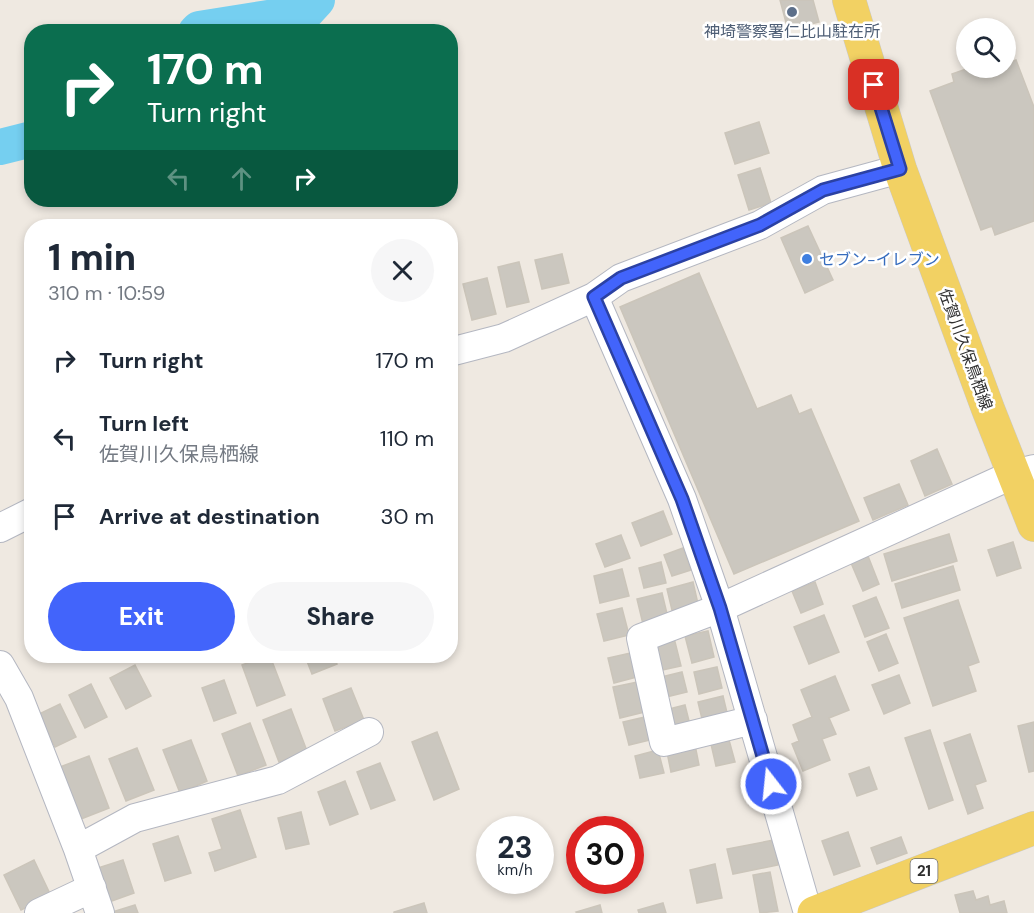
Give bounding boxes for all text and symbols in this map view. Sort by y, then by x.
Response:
marker: 神埼警察署仁比山駐在所 [785,5,799,19]
map controls [956,18,1016,78]
button: search [956,18,1016,78]
place label: 神埼警察署仁比山駐在所 [704,21,880,42]
text: 170 m [147,42,264,97]
icon: right [48,48,126,126]
pin [848,59,899,110]
icon: arrive [857,68,890,101]
text: Turn right [147,95,267,130]
icon: left [162,162,195,195]
icon: ahead [225,162,258,195]
icon: right [288,162,321,195]
text: 1 min [48,234,136,281]
button: close [371,239,434,302]
place label: セブン-イレブン [819,249,940,270]
marker: セブン-イレブン [800,252,814,266]
text: 310 m · 10:59 [48,280,165,306]
street label: 佐賀川久保鳥栖線 [934,285,997,413]
icon: right [48,344,81,377]
text: Turn right [99,346,204,375]
text: 170 m [375,346,434,375]
text: Turn left [99,409,189,438]
icon: left [48,422,81,455]
text: 110 m [380,424,434,453]
text: 佐賀川久保鳥栖線 [99,441,259,467]
icon: arrive [48,500,81,533]
text: Arrive at destination [99,502,320,531]
text: 30 m [380,502,434,531]
button: Exit [48,582,235,651]
button: Share [247,582,434,651]
position arrow [739,752,803,816]
speed limit sign: 30 [566,816,644,894]
text: 23 [497,828,533,867]
road number: 21 [910,859,938,883]
text: km/h [497,860,533,880]

